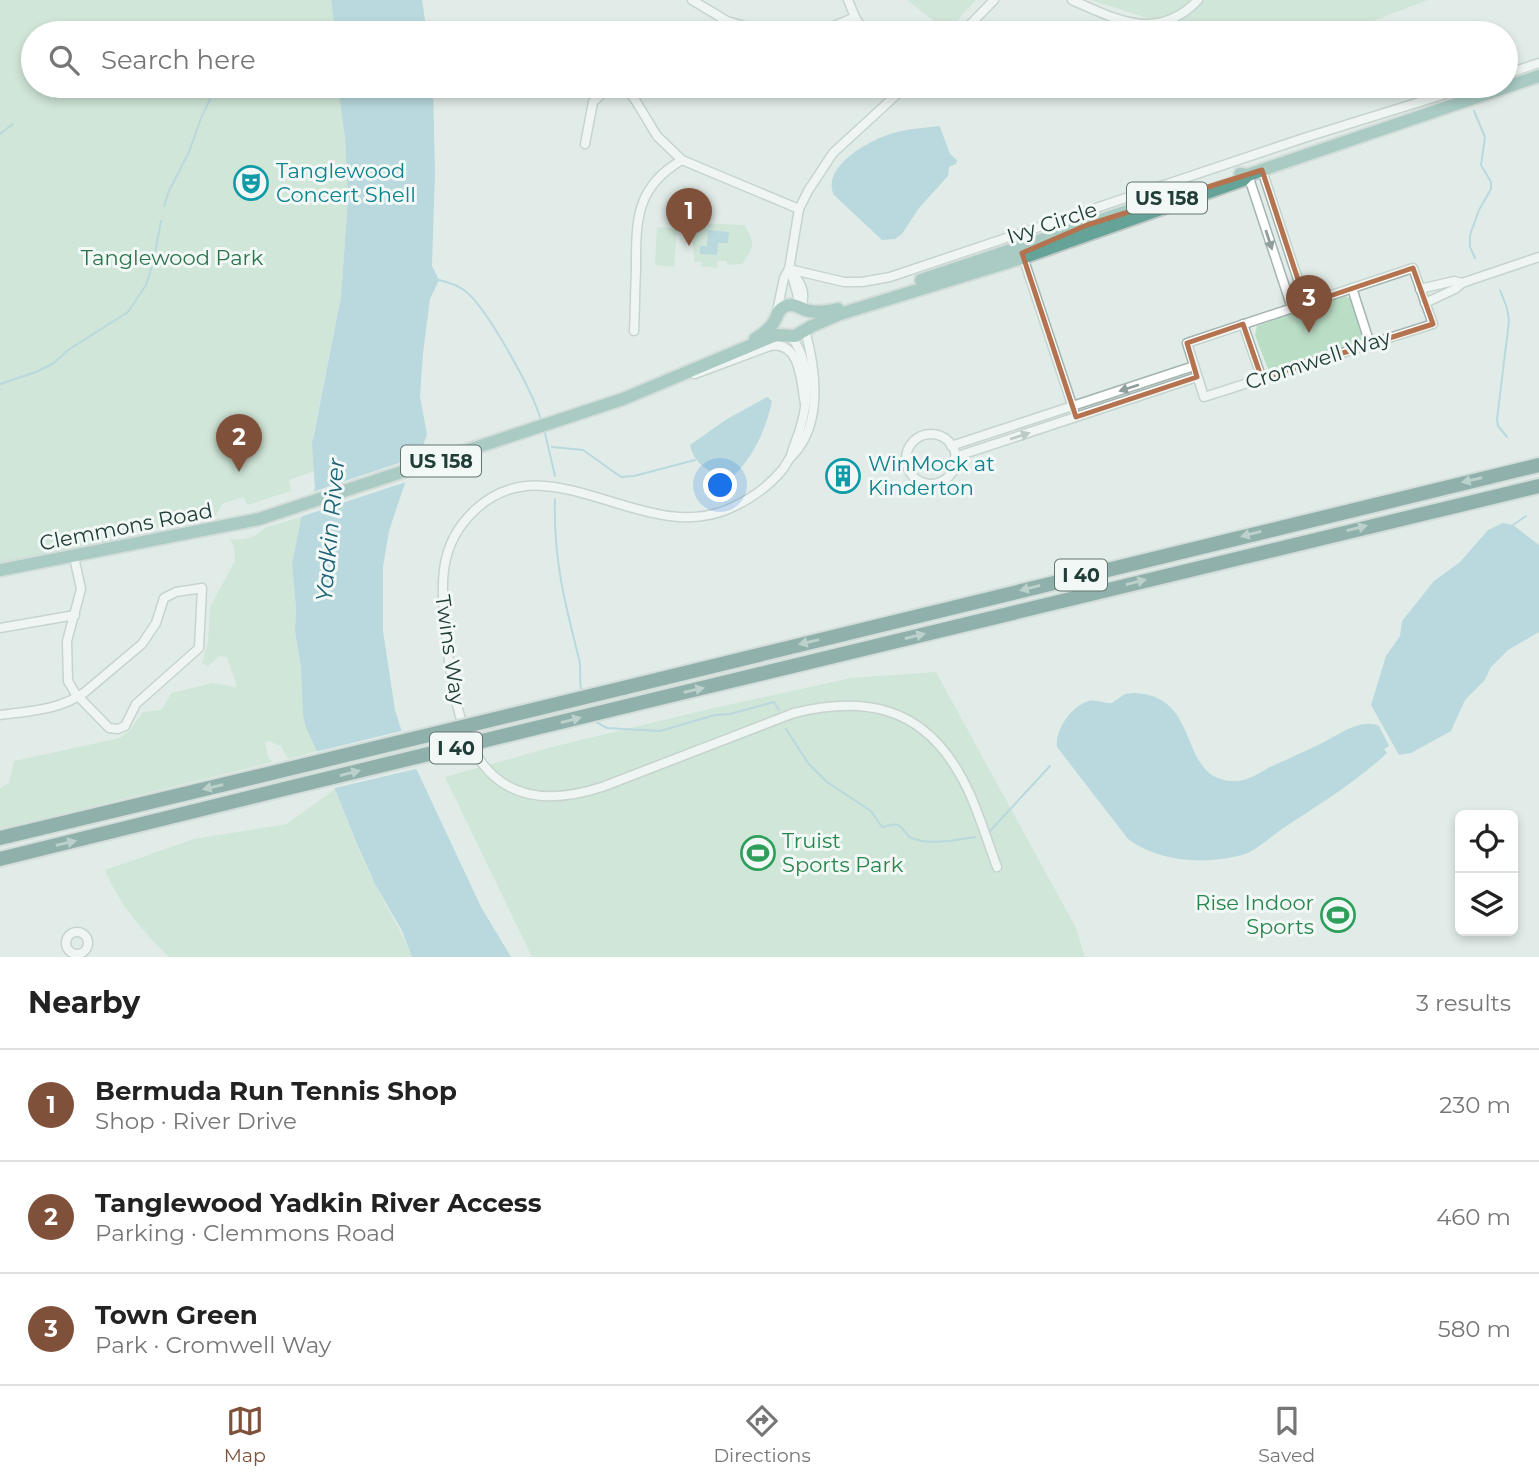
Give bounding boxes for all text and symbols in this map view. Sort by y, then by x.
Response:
search box [21,21,1518,98]
icon: search [45,41,83,79]
text: Search here [101,44,256,76]
place label: Tanglewood Concert Shell [276,158,416,207]
theatre icon: Tanglewood Concert Shell [232,164,270,202]
road number: US 158 [1127,182,1207,214]
pin: 1 [666,188,712,246]
street label: Ivy Circle [1004,196,1100,249]
one-way arrow [1264,229,1275,250]
park label: Tanglewood Park [81,245,264,270]
pin: 3 [1286,275,1332,333]
street label: Cromwell Way [1242,324,1394,395]
one-way arrow [1119,383,1140,394]
pin: 2 [216,414,262,472]
one-way arrow [1010,430,1031,441]
road number: US 158 [401,446,481,476]
place label: WinMock at Kinderton [868,451,995,500]
water label: Yadkin River [310,456,350,603]
building icon: WinMock at Kinderton [824,457,862,495]
your location [703,468,737,502]
one-way arrow [1461,475,1483,486]
street label: Clemmons Road [37,497,215,556]
one-way arrow [1346,522,1368,533]
one-way arrow [1240,528,1262,539]
road number: I 40 [1055,560,1107,590]
one-way arrow [1125,576,1147,587]
one-way arrow [1019,582,1041,593]
street label: Twins Way [430,593,471,707]
one-way arrow [904,630,926,641]
one-way arrow [798,637,820,648]
one-way arrow [683,684,705,695]
one-way arrow [560,714,582,725]
road number: I 40 [430,733,482,764]
one-way arrow [339,767,361,778]
one-way arrow [202,782,224,793]
map controls [1455,810,1518,936]
button: locate [1455,810,1518,873]
place label: Truist Sports Park [782,828,904,877]
sports icon: Truist Sports Park [739,834,777,872]
one-way arrow [55,837,77,848]
button: layers [1455,873,1518,936]
place label: Rise Indoor Sports [1195,890,1314,939]
sports icon: Rise Indoor Sports [1319,896,1357,934]
text: Nearby [28,984,140,1021]
text: 3 results [1416,989,1511,1017]
text: Bermuda Run Tennis Shop [95,1075,457,1107]
text: 1 [46,1091,56,1119]
text: 230 m [1439,1091,1511,1119]
text: Shop · River Drive [95,1107,297,1135]
text: Tanglewood Yadkin River Access [95,1187,542,1219]
text: 2 [44,1203,58,1231]
text: 460 m [1436,1203,1511,1231]
text: Parking · Clemmons Road [95,1219,395,1247]
text: Town Green [95,1299,258,1331]
text: 3 [44,1315,58,1343]
text: 580 m [1438,1315,1511,1343]
text: Park · Cromwell Way [95,1331,331,1359]
tab: Map [224,1402,266,1467]
tab: Directions [713,1402,811,1467]
tab: Saved [1258,1402,1315,1467]

